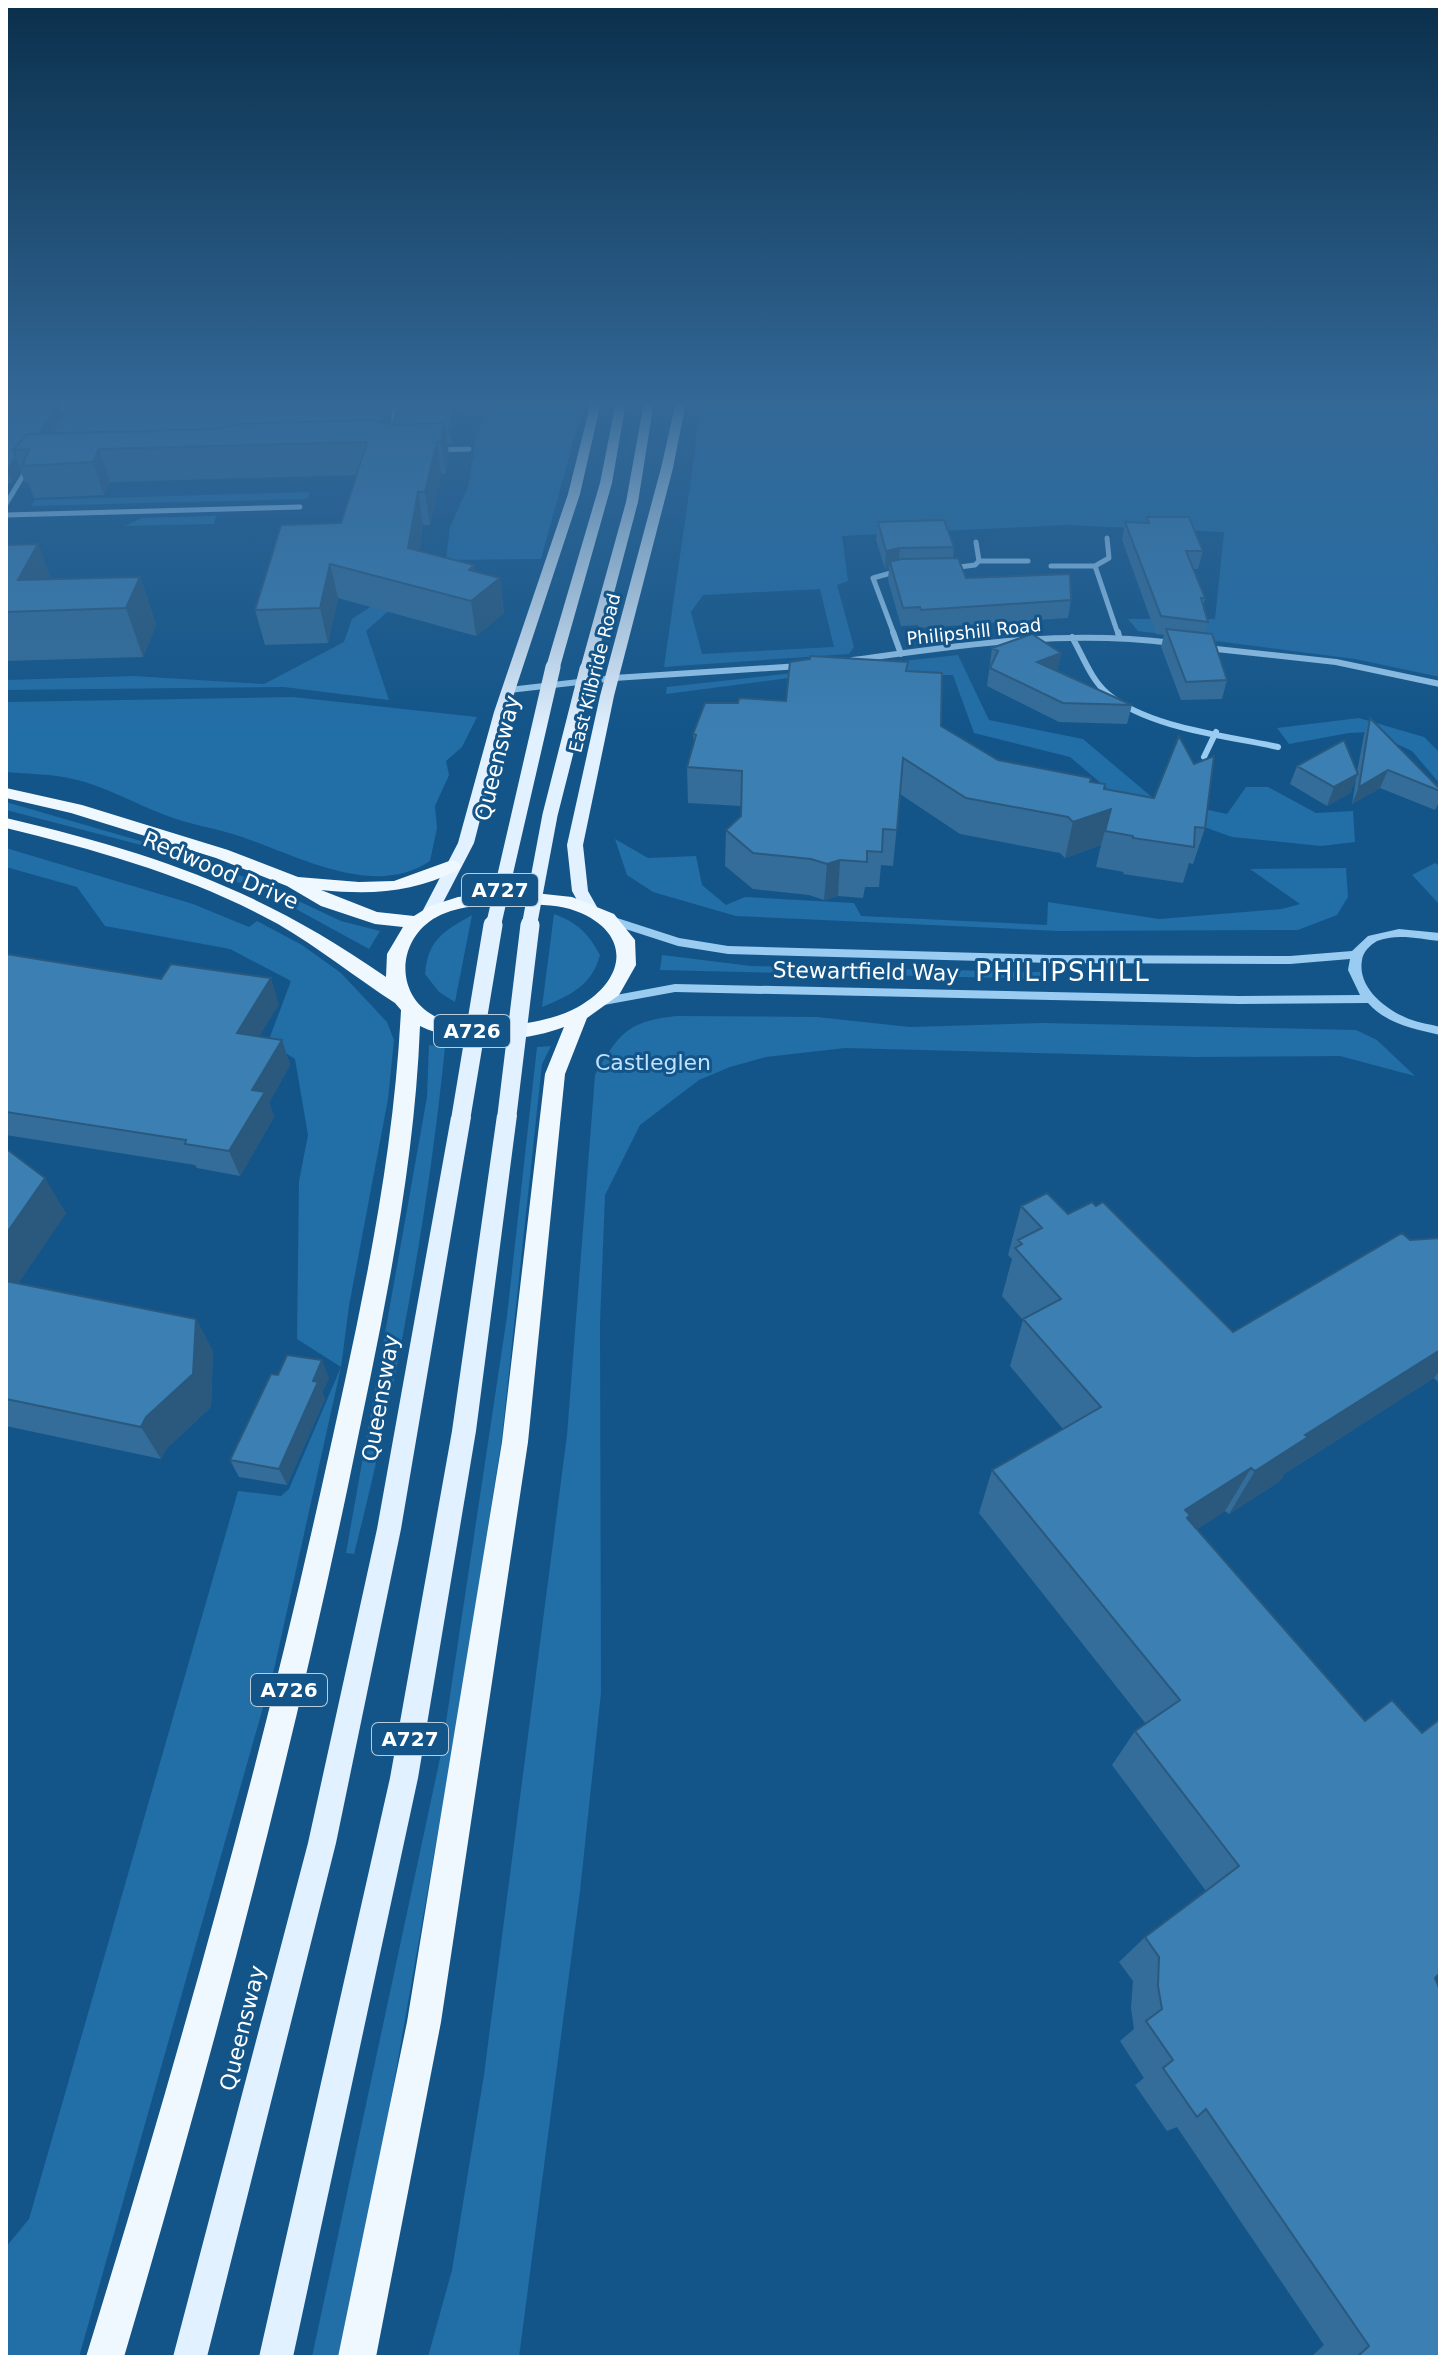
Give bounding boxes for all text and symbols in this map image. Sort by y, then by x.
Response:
street label: East Kilbride Road [565,591,624,755]
street label: Philipshill Road [906,614,1042,649]
street label: Queensway [470,693,525,823]
street label: Redwood Drive [139,826,302,914]
road number: A727 [462,874,538,906]
street label: Stewartfield Way [772,957,959,986]
district label: PHILIPSHILL [975,957,1151,987]
road number: A726 [434,1015,510,1047]
park label: Castleglen [595,1050,711,1075]
street label: Queensway [357,1333,404,1463]
road number: A726 [251,1674,327,1706]
road number: A727 [372,1723,448,1755]
street label: Queensway [215,1963,270,2093]

